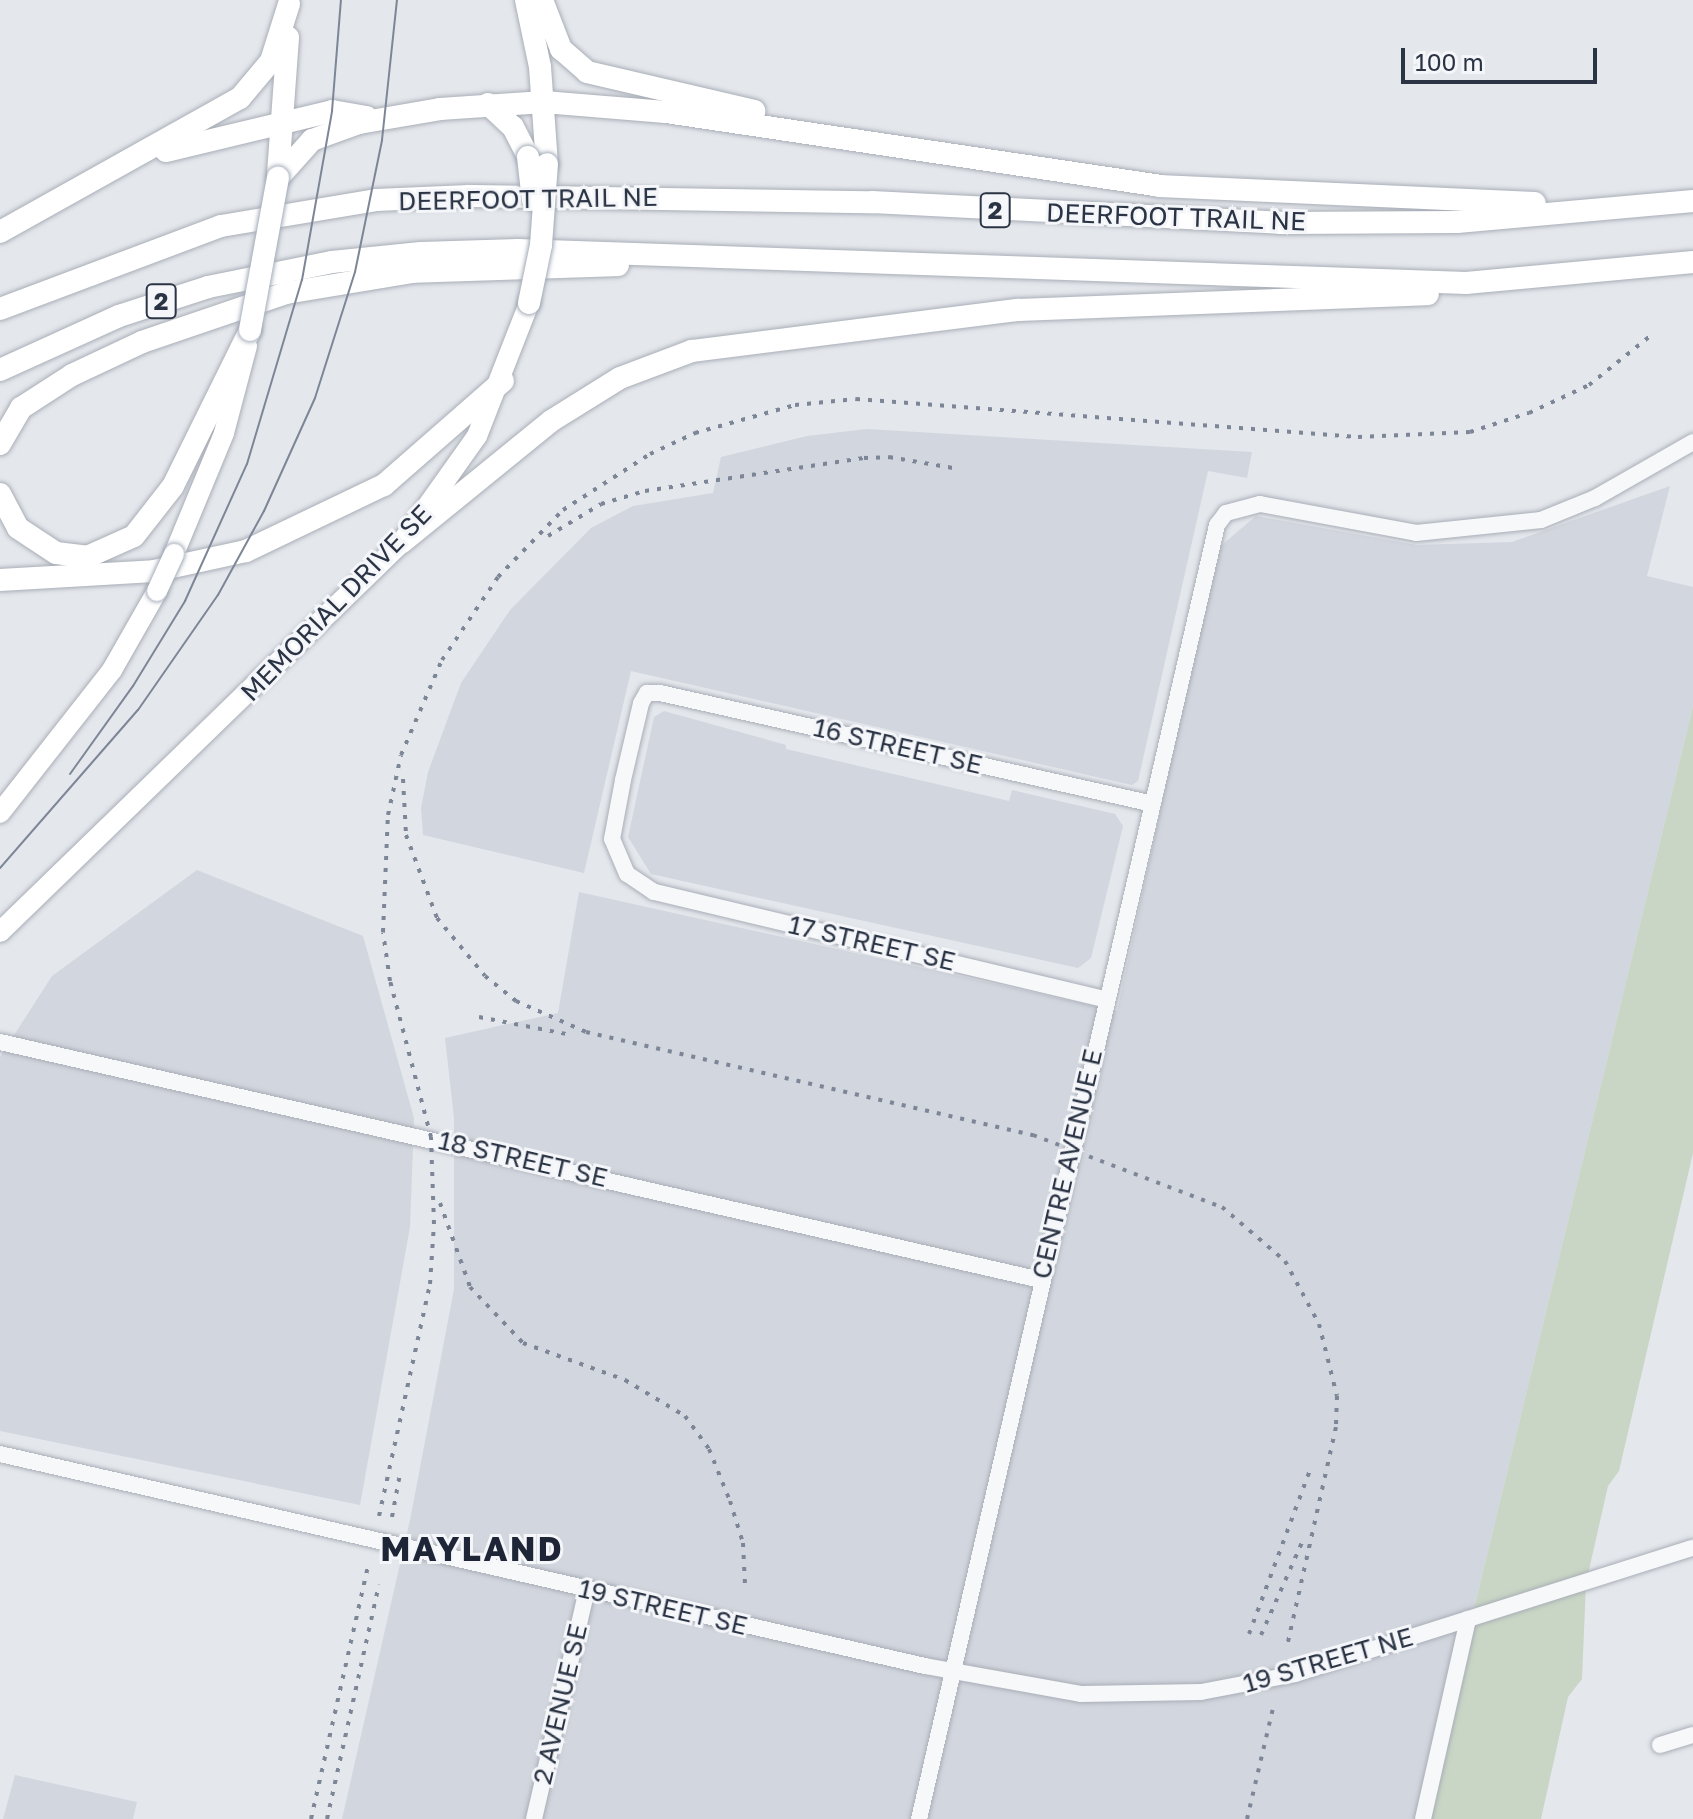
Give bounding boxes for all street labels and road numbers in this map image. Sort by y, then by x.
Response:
street label: DEERFOOT TRAIL NE [398,181,658,217]
road number: 2 [979,190,1011,230]
street label: DEERFOOT TRAIL NE [1046,197,1306,237]
road number: 2 [145,281,177,321]
street label: MEMORIAL DRIVE SE [234,498,438,708]
street label: 16 STREET SE [811,711,985,781]
street label: 17 STREET SE [786,909,958,977]
street label: CENTRE AVENUE E [1025,1046,1109,1282]
street label: 18 STREET SE [436,1124,610,1194]
street label: 19 STREET SE [576,1572,750,1642]
street label: 2 AVENUE SE [526,1621,594,1787]
street label: 19 STREET NE [1239,1621,1417,1699]

